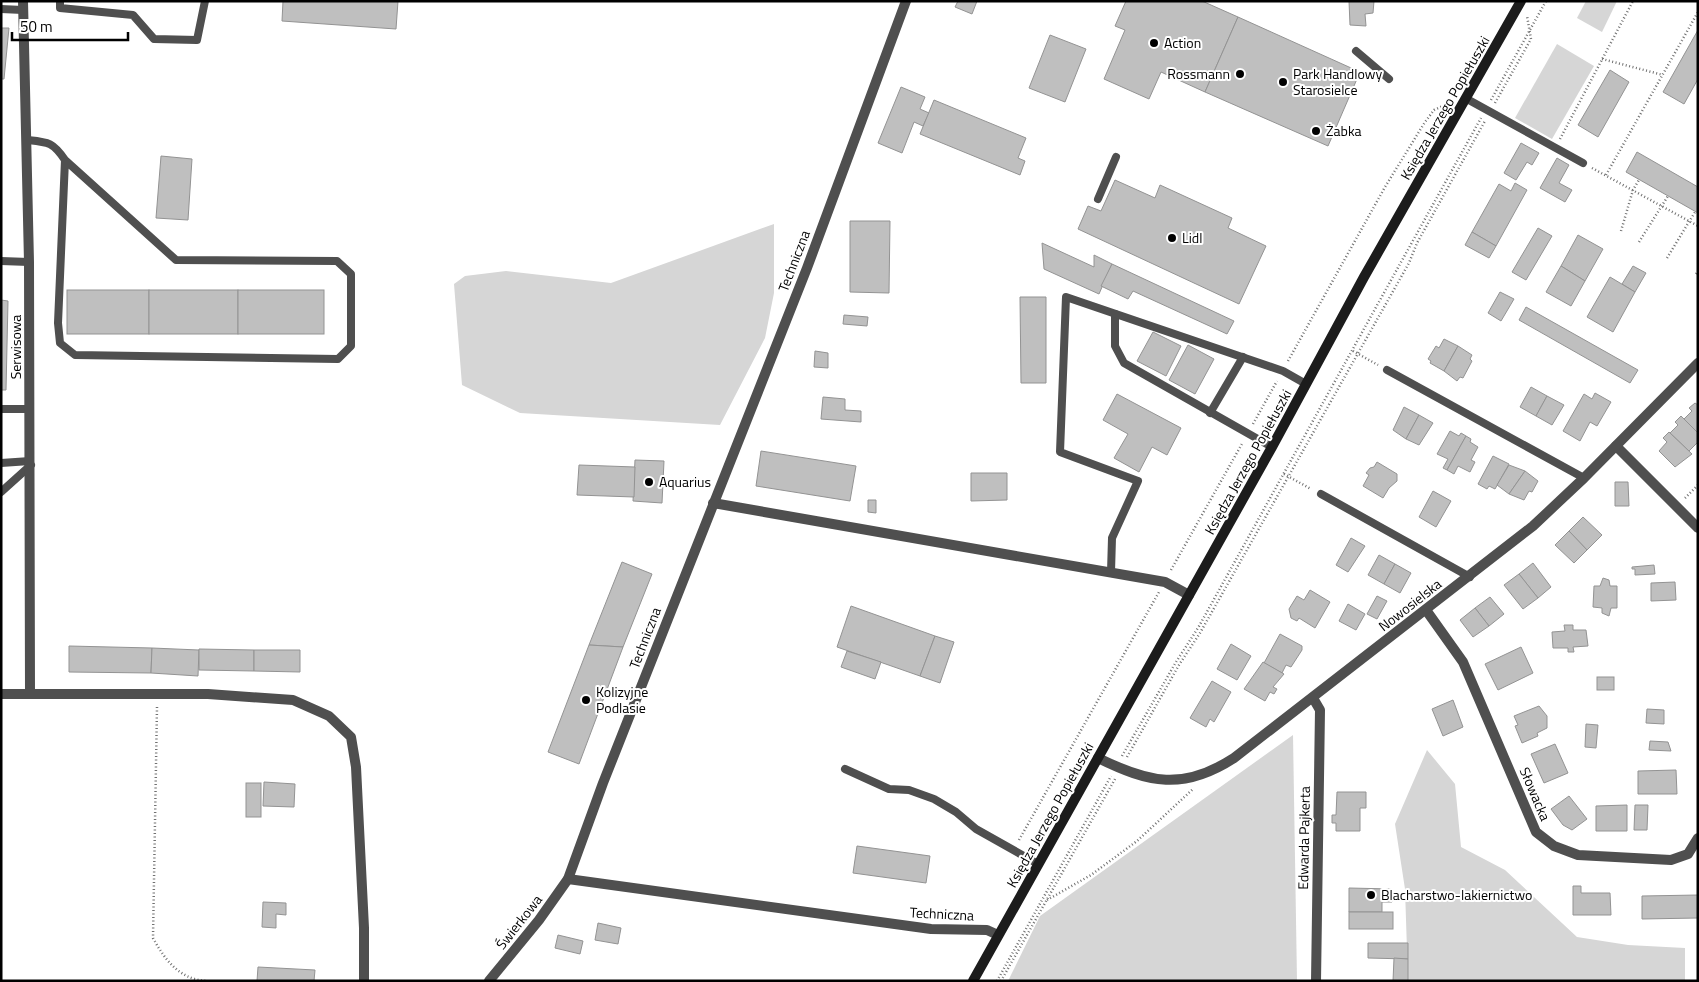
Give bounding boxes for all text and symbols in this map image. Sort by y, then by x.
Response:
scale bar [12,10,129,42]
text: 50 m [20,15,53,38]
place label: Action [1164,32,1201,53]
street label: Księdza Jerzego Popiełuszki [1395,32,1494,184]
marker: Action [1148,37,1160,49]
place label: Rossmann [1167,63,1230,84]
place label: Park Handlowy Starosielce [1293,63,1382,100]
marker: Rossmann [1234,68,1246,80]
marker: Park Handlowy Starosielce [1277,76,1289,88]
place label: Żabka [1326,120,1362,141]
marker: Żabka [1310,125,1322,137]
street label: Techniczna [772,227,815,295]
place label: Lidl [1182,227,1202,248]
marker: Lidl [1166,232,1178,244]
street label: Serwisowa [5,315,26,379]
street label: Księdza Jerzego Popiełuszki [1199,385,1296,538]
place label: Aquarius [659,471,711,492]
marker: Aquarius [643,476,655,488]
street label: Nowosielska [1374,573,1446,636]
street label: Techniczna [623,604,666,672]
place label: Kolizyjne Podlasie [596,681,648,718]
marker: Kolizyjne Podlasie [580,694,592,706]
street label: Księdza Jerzego Popiełuszki [1001,738,1098,891]
street label: Słowacka [1515,764,1556,824]
street label: Edwarda Pajkerta [1292,786,1315,890]
place label: Blacharstwo-lakiernictwo [1381,884,1532,905]
marker: Blacharstwo-lakiernictwo [1365,889,1377,901]
street label: Świerkowa [490,890,547,954]
street label: Techniczna [909,901,975,926]

